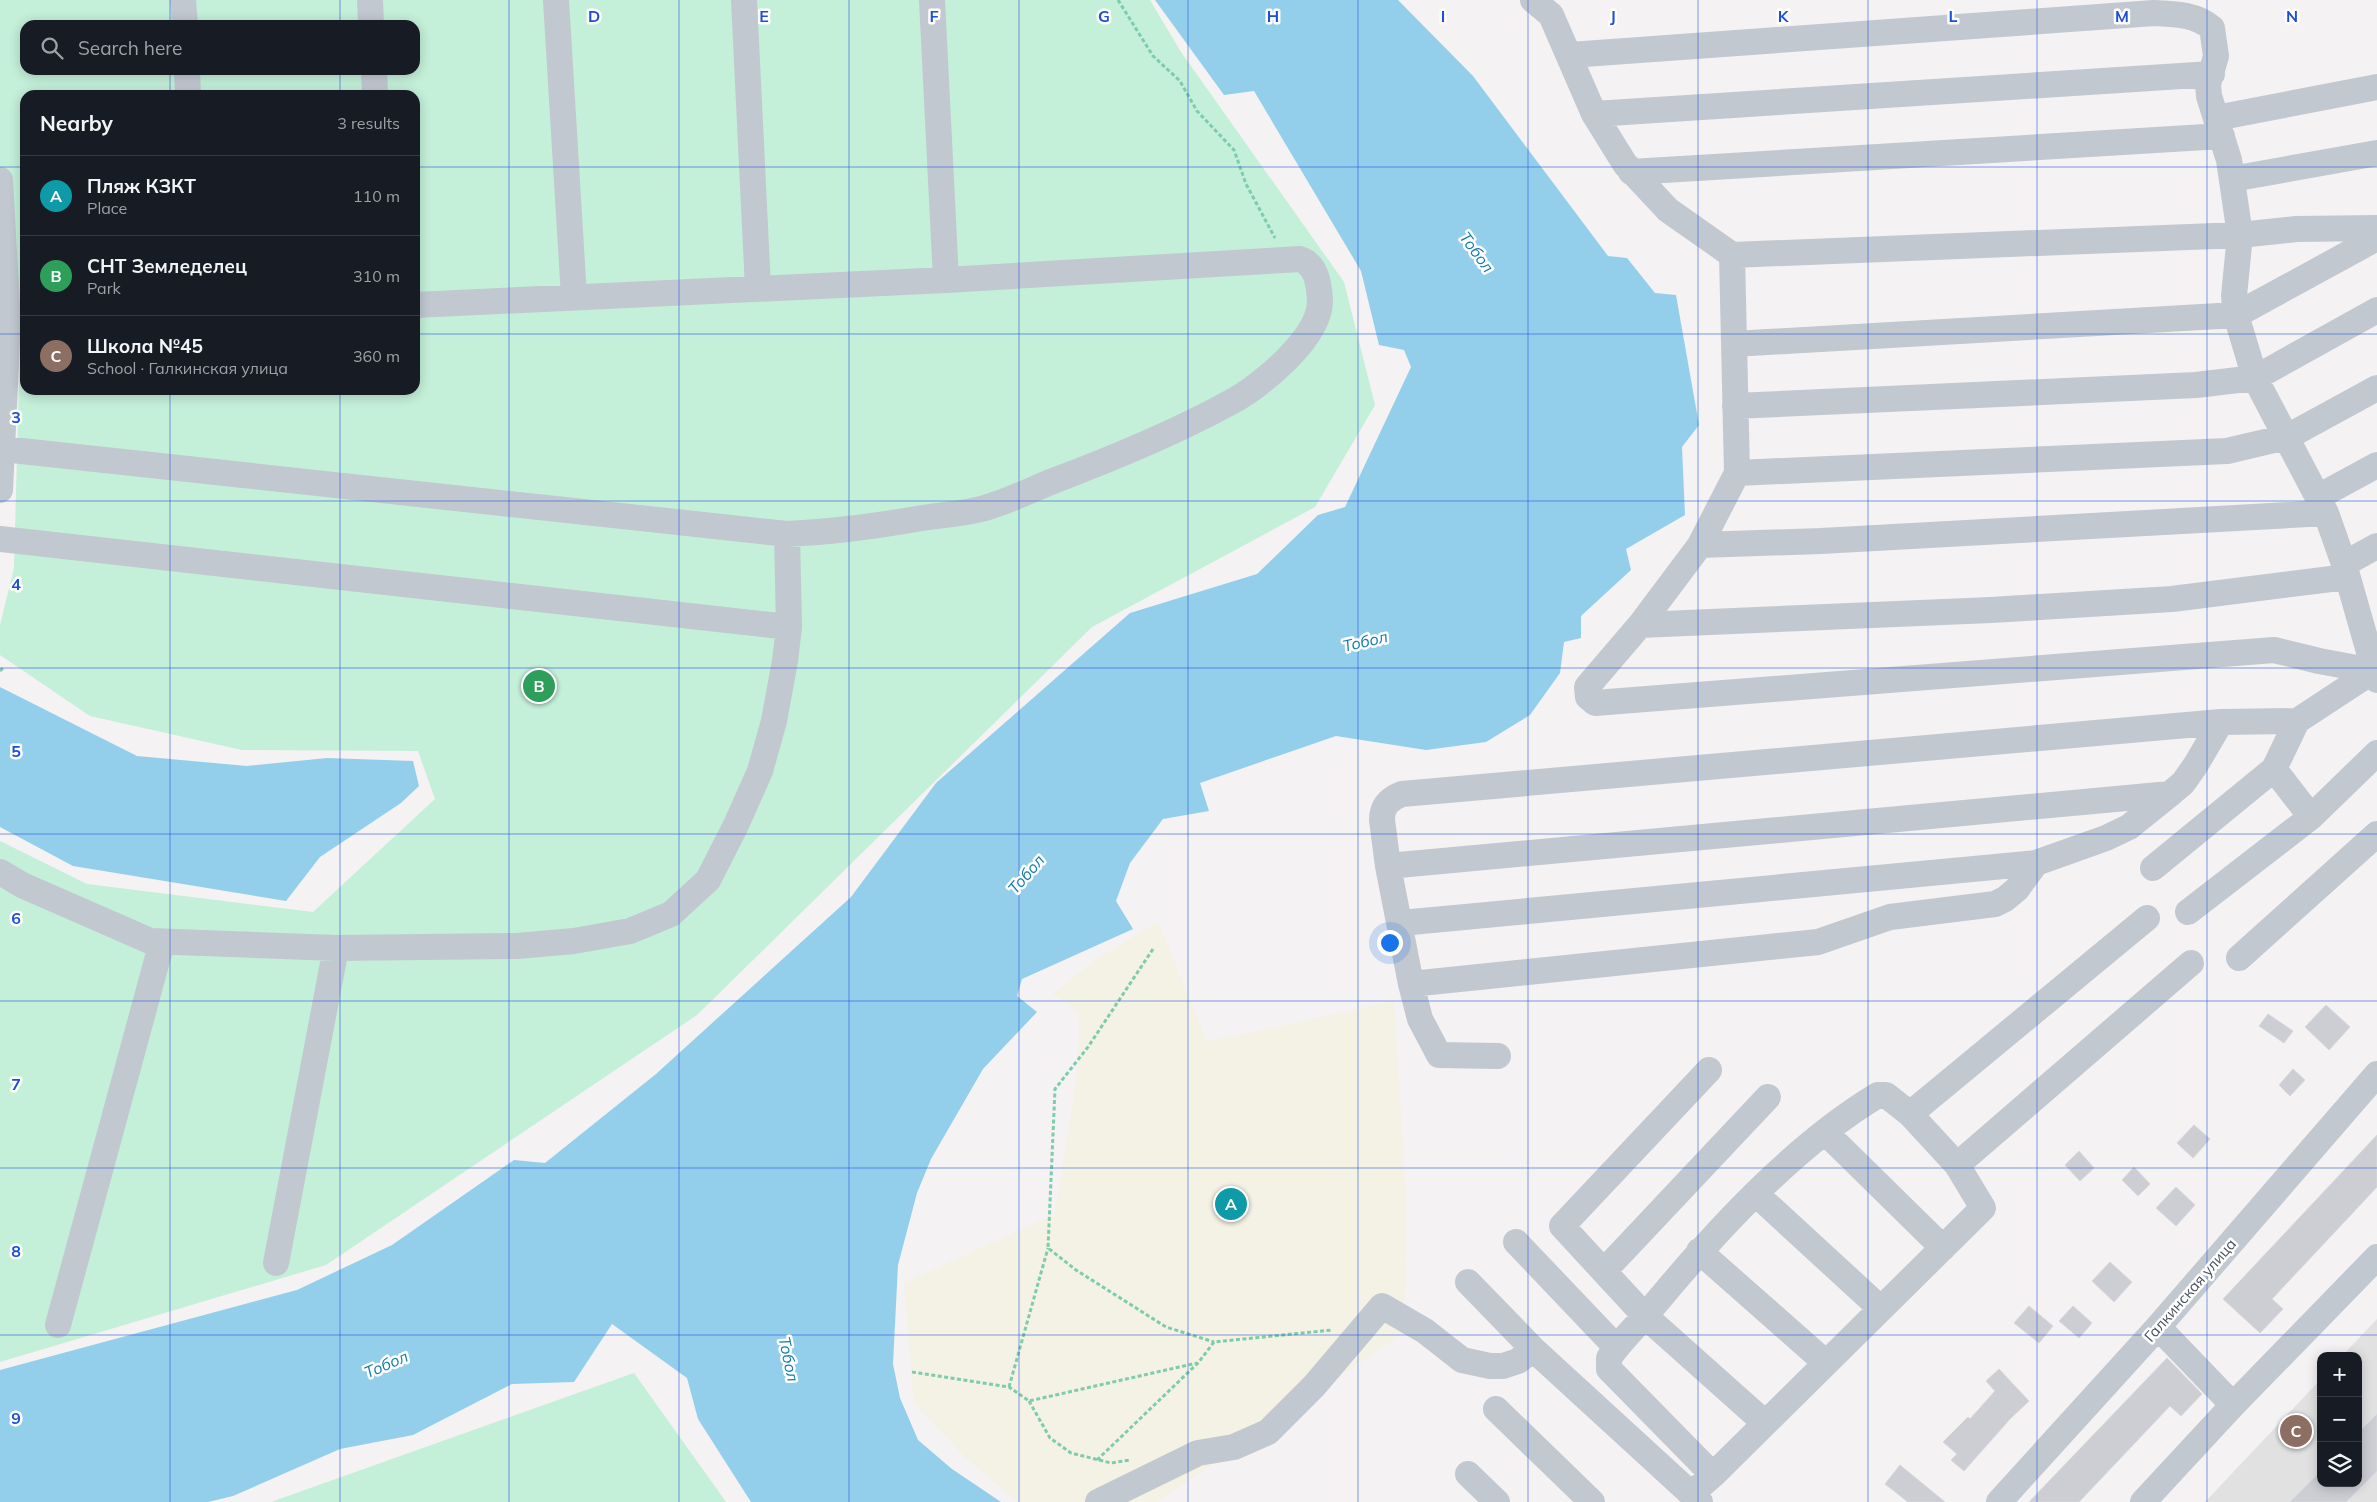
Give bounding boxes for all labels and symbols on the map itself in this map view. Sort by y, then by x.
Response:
text: D [588,6,600,26]
text: E [759,6,769,26]
text: F [929,6,939,26]
text: G [1098,6,1110,26]
text: H [1267,6,1279,26]
text: I [1441,6,1445,26]
text: J [1610,6,1616,26]
text: K [1778,6,1790,26]
text: L [1949,6,1958,26]
text: M [2115,6,2129,26]
text: N [2286,6,2298,26]
water label: Тобол [1456,228,1498,276]
text: 3 [11,407,21,427]
text: 4 [11,574,21,594]
water label: Тобол [1341,626,1389,656]
pin: B [523,667,555,705]
text: 5 [11,741,21,761]
water label: Тобол [1004,850,1048,898]
text: 6 [11,908,21,928]
your location [1377,930,1403,956]
text: 7 [11,1074,21,1094]
pin: A [1215,1185,1247,1223]
street label: Галкинская улица [2140,1234,2240,1346]
text: 8 [11,1241,21,1261]
water label: Тобол [774,1335,804,1383]
water label: Тобол [361,1346,411,1382]
text: 9 [11,1408,21,1428]
pin: C [2280,1412,2312,1450]

